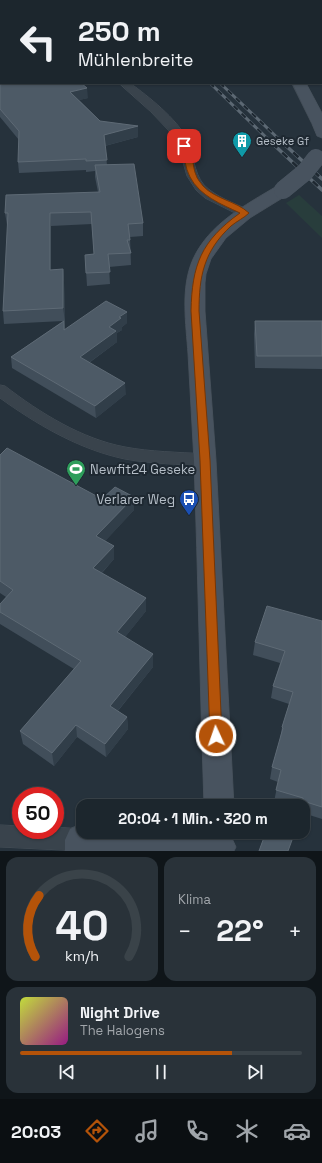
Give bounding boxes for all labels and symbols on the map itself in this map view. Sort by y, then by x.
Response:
pin [167,129,201,163]
building icon: Geseke Gf [231,130,253,158]
place label: Geseke Gf [256,134,309,148]
sports icon: Newfit24 Geseke [65,458,87,486]
place label: Newfit24 Geseke [90,461,195,478]
bus stop icon: Verlarer Weg [178,488,200,516]
place label: Verlarer Weg [96,491,175,508]
position arrow [195,715,237,757]
speed limit sign: 50 [12,787,64,839]

